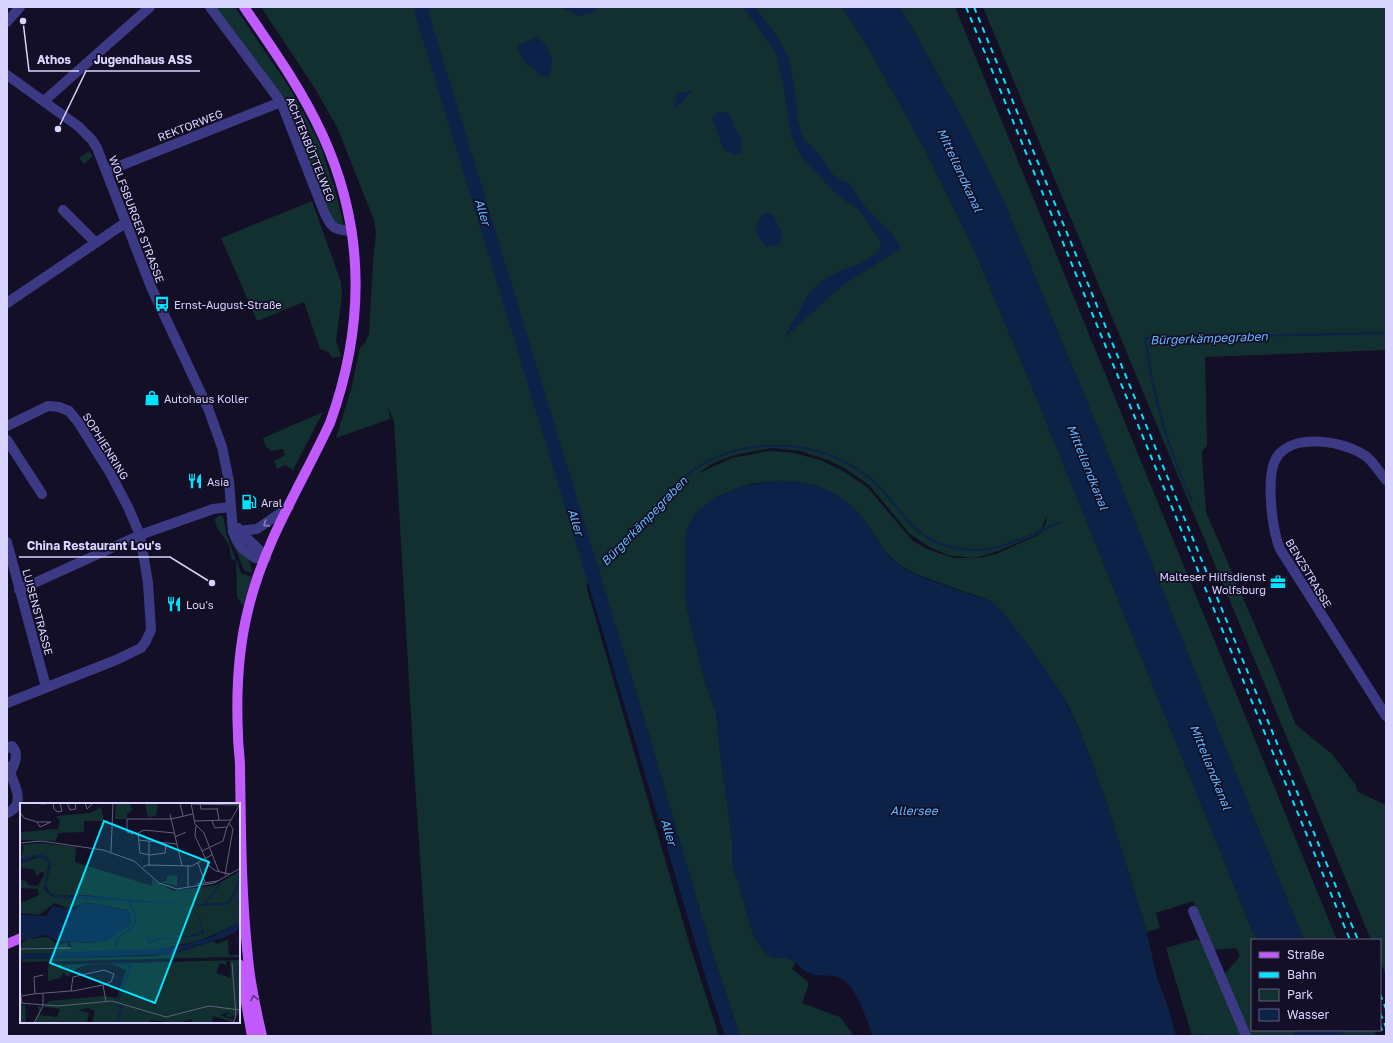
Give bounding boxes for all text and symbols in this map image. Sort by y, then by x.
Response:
callout: Athos [29,47,79,71]
callout: Jugendhaus ASS [86,47,200,71]
text: Athos [37,52,71,67]
text: Jugendhaus ASS [94,52,192,67]
street label: ACHTENBÜTTELWEG [284,95,338,203]
street label: REKTORWEG [155,106,225,143]
water label: Mittellandkanal [934,126,986,215]
street label: WOLFSBURGER STRASSE [107,154,167,285]
water label: Aller [472,197,495,229]
bus stop icon: Ernst-August-Straße [153,295,171,313]
place label: Ernst-August-Straße [174,298,282,311]
water label: Bürgerkämpegraben [1150,328,1269,348]
shop icon: Autohaus Koller [143,389,161,407]
place label: Autohaus Koller [164,392,249,405]
street label: SOPHIENRING [80,410,132,482]
water label: Mittellandkanal [1064,422,1112,513]
restaurant icon: Asia [186,472,204,490]
water label: Bürgerkämpegraben [598,473,691,569]
place label: Asia [207,475,229,488]
fuel station icon: Aral [240,493,258,511]
place label: Aral [261,496,283,509]
water label: Aller [565,507,588,539]
one-way arrow [263,519,270,526]
callout: China Restaurant Lou's [19,533,170,557]
street label: BENZSTRASSE [1283,536,1335,610]
text: China Restaurant Lou's [27,538,161,553]
street label: LUISENSTRASSE [20,567,56,657]
place label: Malteser Hilfsdienst Wolfsburg [1159,570,1266,596]
office icon: Malteser Hilfsdienst Wolfsburg [1269,573,1287,591]
restaurant icon: Lou's [165,595,183,613]
place label: Lou's [186,598,214,611]
water label: Mittellandkanal [1187,722,1235,813]
inset map [20,803,240,1023]
water label: Allersee [890,803,939,818]
water label: Aller [658,817,681,849]
legend [1251,939,1381,1031]
text: Straße [1287,947,1325,962]
text: Bahn [1287,967,1317,982]
text: Park [1287,987,1313,1002]
one-way arrow [250,995,259,1001]
text: Wasser [1287,1007,1330,1022]

